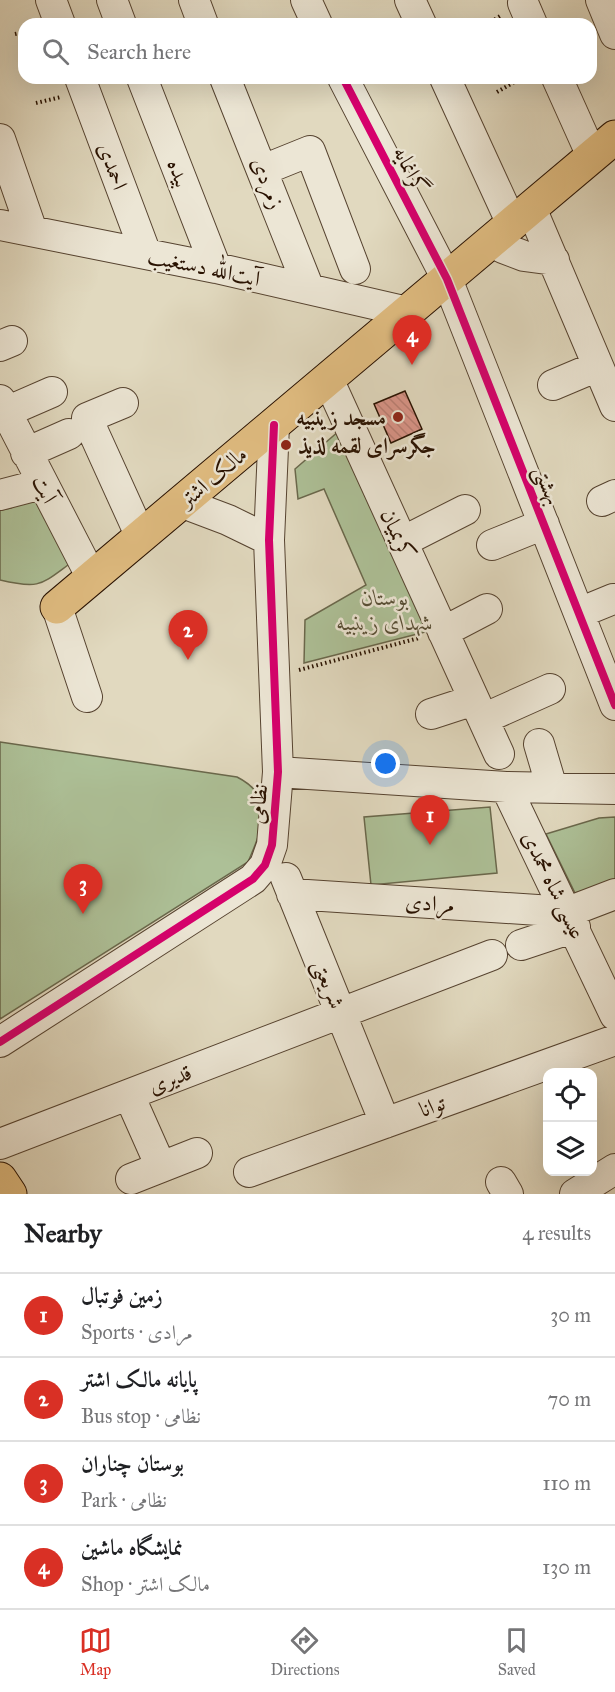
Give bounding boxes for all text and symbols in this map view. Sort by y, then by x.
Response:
search box [18,18,597,84]
icon: search [39,35,72,68]
text: Search here [87,38,191,65]
street label: احمدی [92,139,134,193]
street label: گرانمایه [388,141,435,199]
street label: زمردی [244,153,290,214]
street label: بیده [161,155,197,191]
street label: آیت‌الله دستغیب [145,238,266,294]
pin: 4 [392,316,432,365]
place label: مسجد زینبیه [296,404,386,431]
marker: مسجد زینبیه [391,410,405,424]
place label: جگرسرای لقمه لذیذ [298,432,436,460]
marker: جگرسرای لقمه لذیذ [279,438,293,452]
street label: مالک اشتر [172,441,253,515]
street label: بهشتی [526,461,568,509]
street label: آیت [26,470,65,510]
street label: کریمیان [375,504,421,564]
park label: بوستان شهدای زینبیه [337,584,433,637]
pin: 2 [168,610,207,660]
your location [371,749,400,778]
street label: نظامی [243,783,273,825]
pin: 1 [410,796,450,845]
street label: عیسی شاه محمدی [514,827,592,944]
pin: 3 [64,864,103,914]
street label: مرادی [404,888,456,920]
street label: شریعتی [305,955,351,1013]
street label: قدیری [145,1058,195,1100]
map controls [543,1068,597,1176]
button: locate [543,1068,597,1122]
street label: توانا [415,1089,449,1123]
button: layers [543,1122,597,1176]
text: Nearby [24,1217,102,1249]
text: 4 results [522,1221,591,1245]
text: زمین فوتبال [81,1282,163,1309]
text: 1 [40,1303,47,1327]
text: 30 m [550,1303,591,1327]
text: Sports · مرادی [81,1320,193,1344]
text: پایانه مالک اشتر [81,1366,197,1393]
text: 2 [39,1387,48,1411]
text: 70 m [548,1387,591,1411]
text: Bus stop · نظامی [81,1404,201,1428]
text: بوستان چناران [81,1450,184,1477]
text: 3 [40,1471,48,1495]
text: 110 m [543,1471,591,1495]
text: Park · نظامی [81,1488,167,1512]
text: نمایشگاه ماشین [81,1534,183,1561]
text: 4 [38,1555,49,1579]
text: 130 m [542,1555,591,1579]
text: Shop · مالک اشتر [81,1572,210,1596]
tab: Map [79,1624,112,1679]
tab: Directions [270,1624,339,1679]
tab: Saved [498,1624,536,1679]

